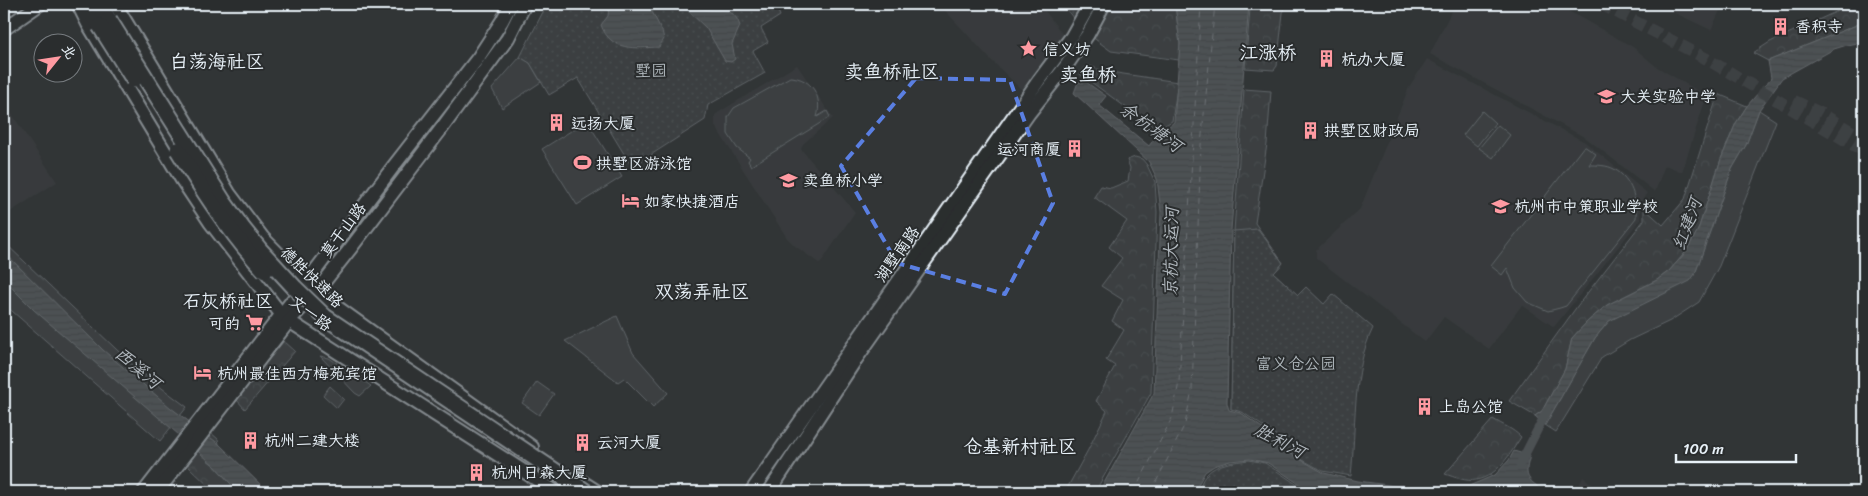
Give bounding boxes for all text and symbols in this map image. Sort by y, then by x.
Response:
place label: 香积寺 [1795,12,1843,41]
building icon: 香积寺 [1771,16,1791,36]
north arrow [32,32,82,82]
place label: 信义坊 [1043,35,1091,64]
district label: 江涨桥 [1239,36,1297,69]
text: 北 [55,39,83,64]
place icon: 信义坊 [1019,39,1039,59]
district label: 白荡海社区 [169,45,265,78]
place label: 杭办大厦 [1341,45,1405,74]
building icon: 杭办大厦 [1317,49,1337,69]
district label: 卖鱼桥社区 [844,55,940,88]
park label: 墅园 [635,56,667,85]
district label: 卖鱼桥 [1059,58,1117,91]
place label: 大关实验中学 [1620,82,1716,111]
school or university icon: 大关实验中学 [1596,86,1616,106]
water label: 余杭塘河 [1112,93,1192,163]
place label: 远扬大厦 [571,109,635,138]
building icon: 远扬大厦 [547,113,567,133]
place label: 拱墅区财政局 [1324,116,1420,145]
building icon: 拱墅区财政局 [1300,120,1320,140]
place label: 运河商厦 [997,135,1061,164]
building icon: 运河商厦 [1065,139,1085,159]
place label: 拱墅区游泳馆 [596,149,692,178]
sports icon: 拱墅区游泳馆 [572,153,592,173]
place label: 卖鱼桥小学 [803,166,883,195]
school or university icon: 卖鱼桥小学 [779,170,799,190]
place label: 如家快捷酒店 [644,187,740,216]
water label: 红建河 [1663,190,1712,255]
hotel icon: 如家快捷酒店 [620,191,640,211]
place label: 杭州市中策职业学校 [1514,192,1658,221]
street label: 莫干山路 [312,196,374,264]
school or university icon: 杭州市中策职业学校 [1490,196,1510,216]
water label: 京杭大运河 [1154,204,1188,297]
street label: 湖墅南路 [867,219,927,289]
street label: 德胜快速路 [273,239,351,315]
district label: 双荡弄社区 [654,275,750,308]
district label: 石灰桥社区 [183,285,273,317]
street label: 文一路 [283,287,339,339]
place label: 可的 [208,309,240,338]
supermarket icon: 可的 [244,313,264,333]
water label: 西溪河 [107,338,171,400]
park label: 富义仓公园 [1256,349,1336,378]
place label: 杭州最佳西方梅苑宾馆 [217,359,377,388]
hotel icon: 杭州最佳西方梅苑宾馆 [193,363,213,383]
place label: 上岛公馆 [1439,392,1503,421]
building icon: 上岛公馆 [1415,396,1435,416]
water label: 胜利河 [1249,414,1314,469]
place label: 杭州二建大楼 [264,426,360,455]
place label: 云河大厦 [597,428,661,457]
building icon: 杭州二建大楼 [240,430,260,450]
district label: 仓基新村社区 [963,430,1077,463]
scale bar [1676,431,1796,463]
building icon: 云河大厦 [573,432,593,452]
text: 100 m [1683,436,1724,462]
place label: 杭州日森大厦 [491,458,587,487]
building icon: 杭州日森大厦 [467,462,487,482]

